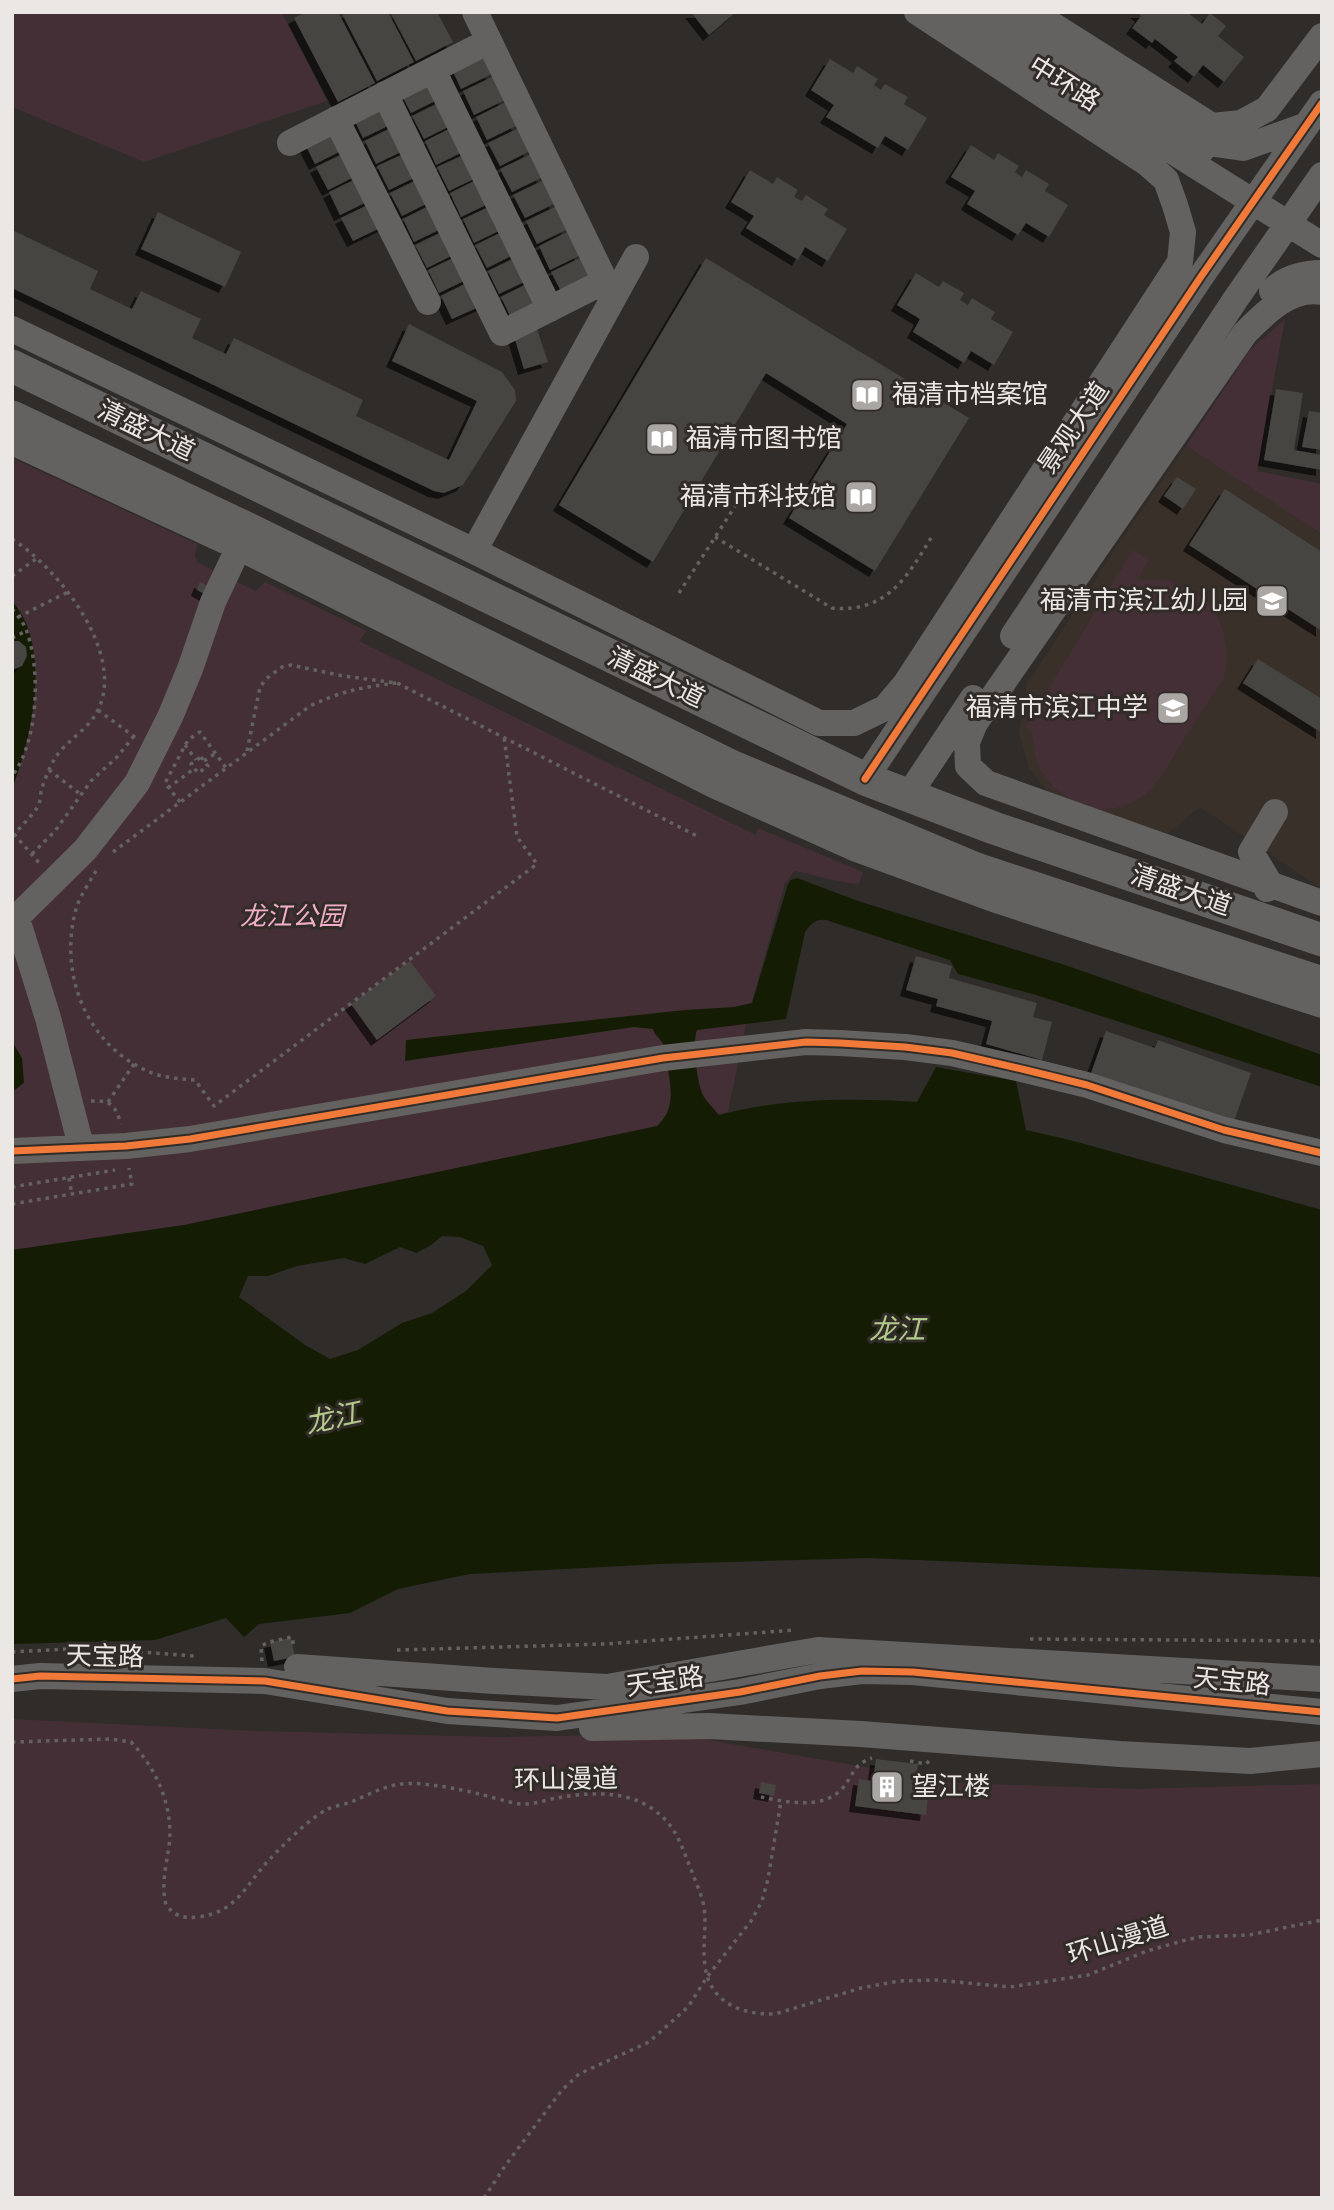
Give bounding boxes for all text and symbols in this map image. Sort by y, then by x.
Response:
street label: 中环路 [1020,46,1108,122]
street label: 景观大道 [1028,374,1120,482]
place label: 福清市档案馆 [892,375,1048,415]
library icon: 福清市档案馆 [848,376,886,414]
street label: 清盛大道 [90,390,202,472]
place label: 福清市图书馆 [686,419,842,459]
library icon: 福清市图书馆 [643,420,681,458]
place label: 福清市科技馆 [680,477,836,517]
library icon: 福清市科技馆 [842,478,880,516]
place label: 福清市滨江幼儿园 [1040,581,1248,621]
school or university icon: 福清市滨江幼儿园 [1253,582,1291,620]
street label: 清盛大道 [600,637,712,719]
place label: 福清市滨江中学 [966,688,1148,728]
school or university icon: 福清市滨江中学 [1154,689,1192,727]
street label: 清盛大道 [1125,855,1237,927]
park label: 龙江公园 [240,897,348,937]
water label: 龙江 [869,1309,928,1352]
water label: 龙江 [301,1392,368,1446]
street label: 天宝路 [66,1636,144,1678]
street label: 天宝路 [624,1657,706,1707]
street label: 天宝路 [1191,1658,1273,1706]
street label: 环山漫道 [514,1759,618,1801]
place label: 望江楼 [912,1767,990,1807]
building icon: 望江楼 [868,1768,906,1806]
street label: 环山漫道 [1062,1907,1174,1975]

